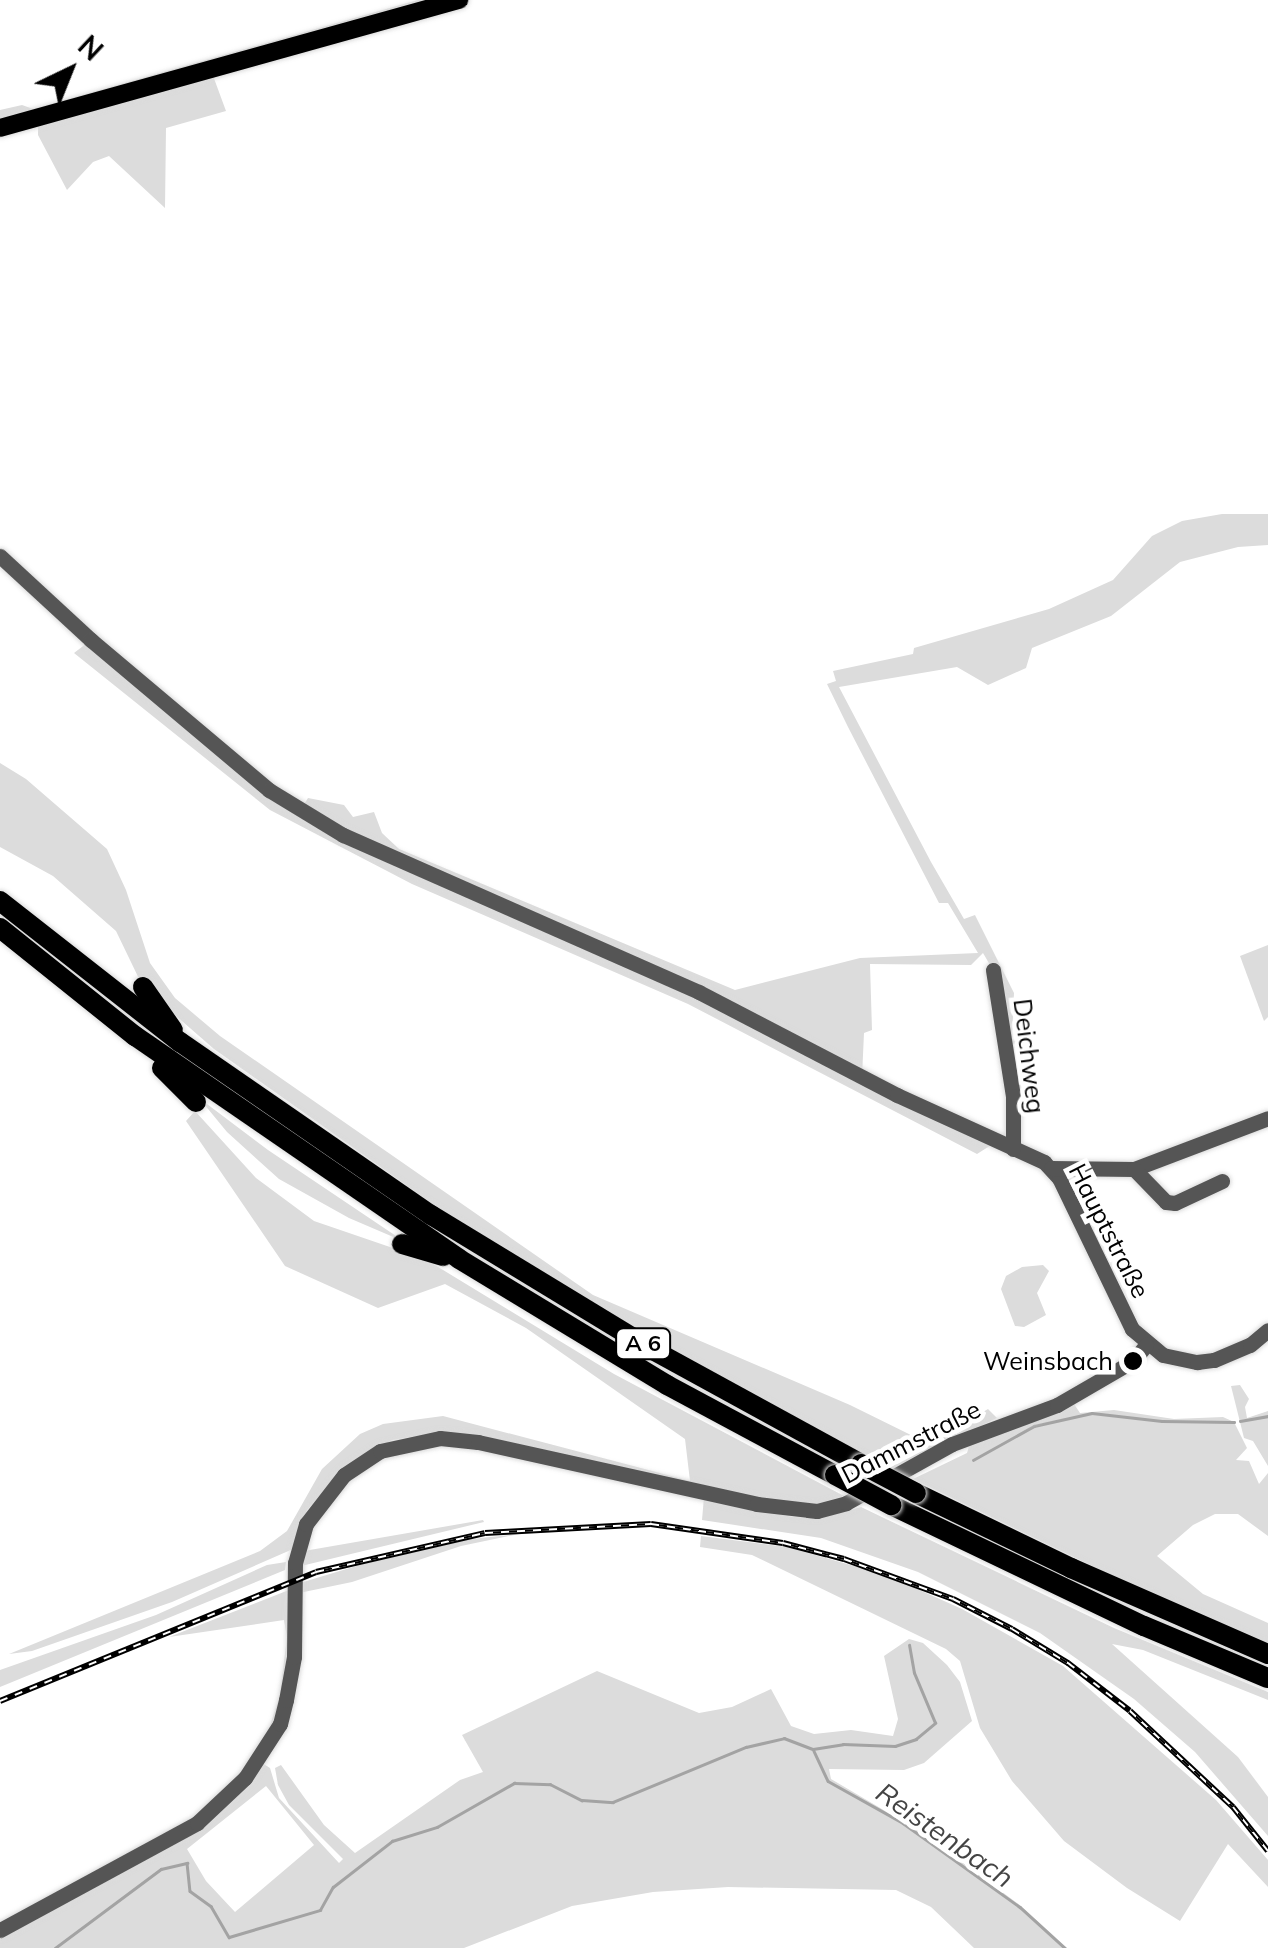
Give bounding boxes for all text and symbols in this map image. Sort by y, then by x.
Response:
north arrow [20,20,120,120]
text: N [71,28,110,68]
street label: Deichweg [1007,997,1051,1115]
street label: Hauptstraße [1062,1159,1156,1303]
road number: A 6 [613,1327,673,1361]
place label: Weinsbach [983,1346,1113,1376]
marker: Weinsbach [1122,1350,1144,1372]
street label: Dammstraße [836,1394,986,1490]
water label: Reistenbach [870,1775,1020,1895]

